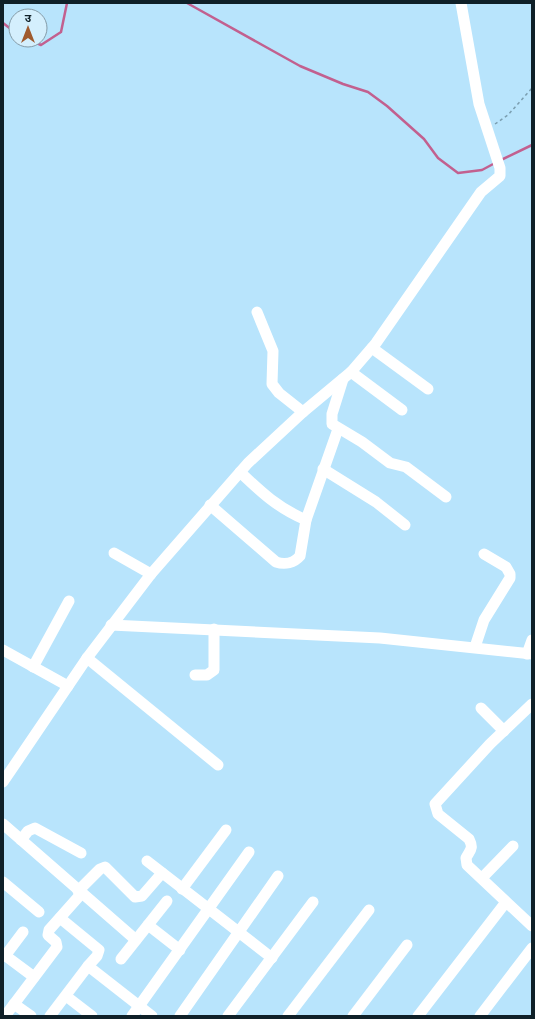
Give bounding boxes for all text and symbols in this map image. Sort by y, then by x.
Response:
north arrow [8,8,48,48]
text: उ [25,12,32,24]

